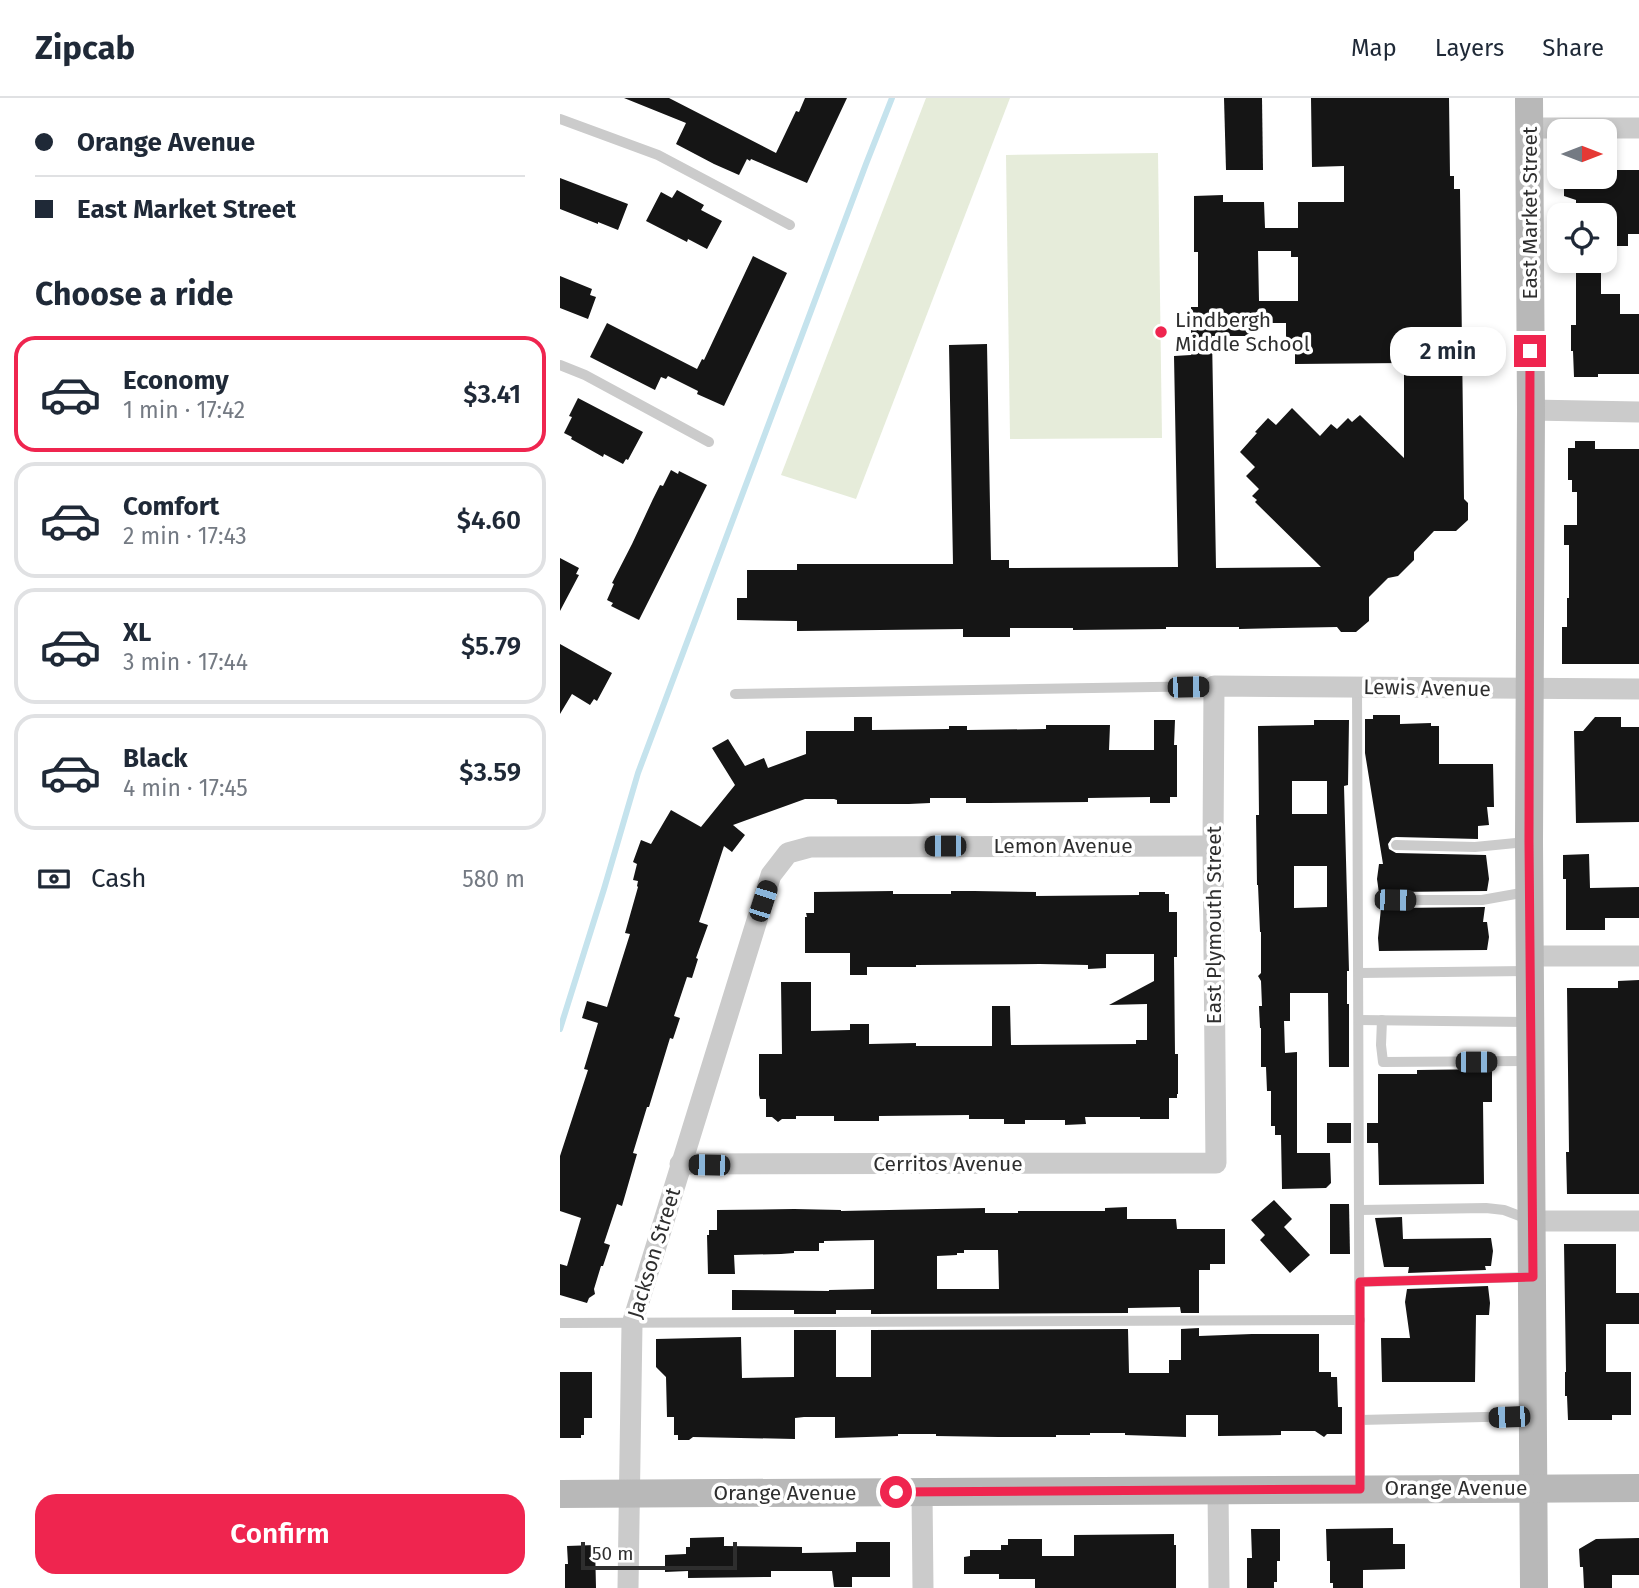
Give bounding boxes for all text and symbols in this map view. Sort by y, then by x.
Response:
text: Zipcab [35,28,135,68]
text: Map [1351,34,1397,62]
text: Layers [1435,34,1504,62]
text: Share [1542,34,1604,62]
north arrow [1547,119,1617,189]
map controls [1547,119,1617,273]
street label: East Market Street [1517,126,1543,300]
text: Orange Avenue [77,127,255,158]
text: East Market Street [77,194,296,225]
button: locate [1547,203,1617,273]
text: Choose a ride [35,275,233,313]
place label: Lindbergh Middle School [1175,307,1310,357]
marker: Lindbergh Middle School [1153,324,1169,340]
callout: 2 min [1390,327,1506,376]
route end [1514,335,1546,367]
text: 2 min [1420,337,1476,365]
icon: car [39,363,102,426]
text: Economy [123,365,229,396]
text: $3.41 [463,379,521,410]
text: 1 min · 17:42 [123,396,245,424]
icon: car [39,489,102,552]
text: Comfort [123,491,219,522]
text: $4.60 [457,505,521,536]
text: 2 min · 17:43 [123,522,247,550]
icon: car [39,615,102,678]
text: XL [123,617,151,648]
text: $5.79 [461,631,521,662]
text: 3 min · 17:44 [123,648,248,676]
street label: Lewis Avenue [1363,674,1491,702]
car [1167,676,1210,698]
icon: car [39,741,102,804]
text: Black [123,743,188,774]
text: $3.59 [459,757,521,788]
text: 4 min · 17:45 [123,774,248,802]
street label: East Plymouth Street [1201,825,1227,1024]
street label: Lemon Avenue [993,833,1133,859]
car [925,836,967,857]
icon: cash [35,860,73,898]
text: Cash [91,863,147,894]
text: 580 m [462,865,525,893]
car [747,878,780,924]
car [1374,889,1417,911]
car [1456,1052,1498,1073]
street label: Cerritos Avenue [873,1151,1023,1177]
car [688,1154,731,1176]
street label: Jackson Street [622,1184,686,1322]
car [1488,1406,1531,1428]
street label: Orange Avenue [1385,1475,1527,1501]
route start [880,1476,912,1508]
street label: Orange Avenue [714,1480,856,1506]
button: Confirm [35,1494,525,1574]
scale bar [581,1539,737,1571]
text: 50 m [592,1542,633,1565]

